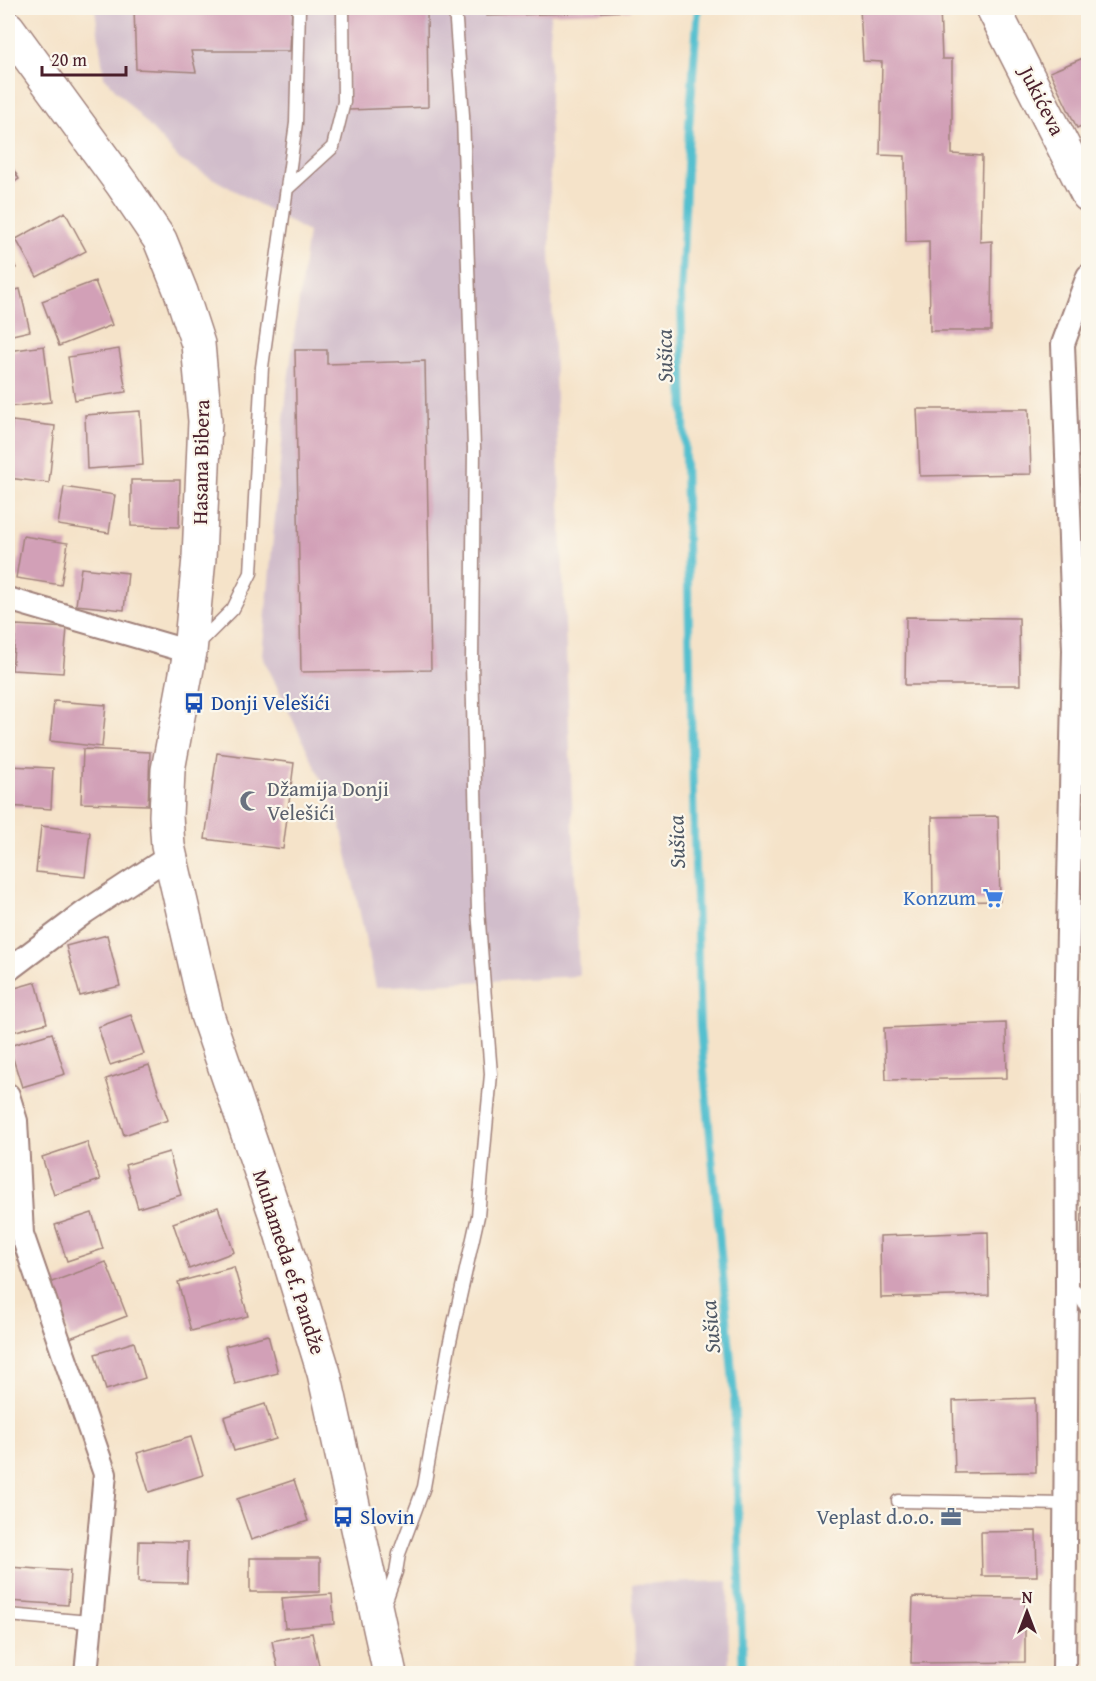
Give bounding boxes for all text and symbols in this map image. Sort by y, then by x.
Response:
scale bar [42,39,126,77]
text: 20 m [51,46,87,73]
street label: Jukićeva [1011,58,1073,141]
water label: Sušica [648,329,680,383]
street label: Hasana Bibera [184,399,217,525]
place label: Donji Velešići [211,687,330,718]
bus stop icon: Donji Velešići [182,691,206,715]
place label: Džamija Donji Velešići [267,773,389,828]
mosque icon: Džamija Donji Velešići [238,789,262,813]
water label: Sušica [659,815,693,869]
place label: Konzum [903,882,976,913]
supermarket icon: Konzum [981,886,1005,910]
street label: Muhameda ef. Pandže [245,1165,334,1358]
water label: Sušica [692,1299,728,1355]
place label: Slovin [360,1501,415,1532]
place label: Veplast d.o.o. [816,1501,934,1532]
bus stop icon: Slovin [331,1505,355,1529]
office icon: Veplast d.o.o. [939,1505,963,1529]
north arrow [997,1582,1057,1642]
text: N [1022,1585,1033,1609]

